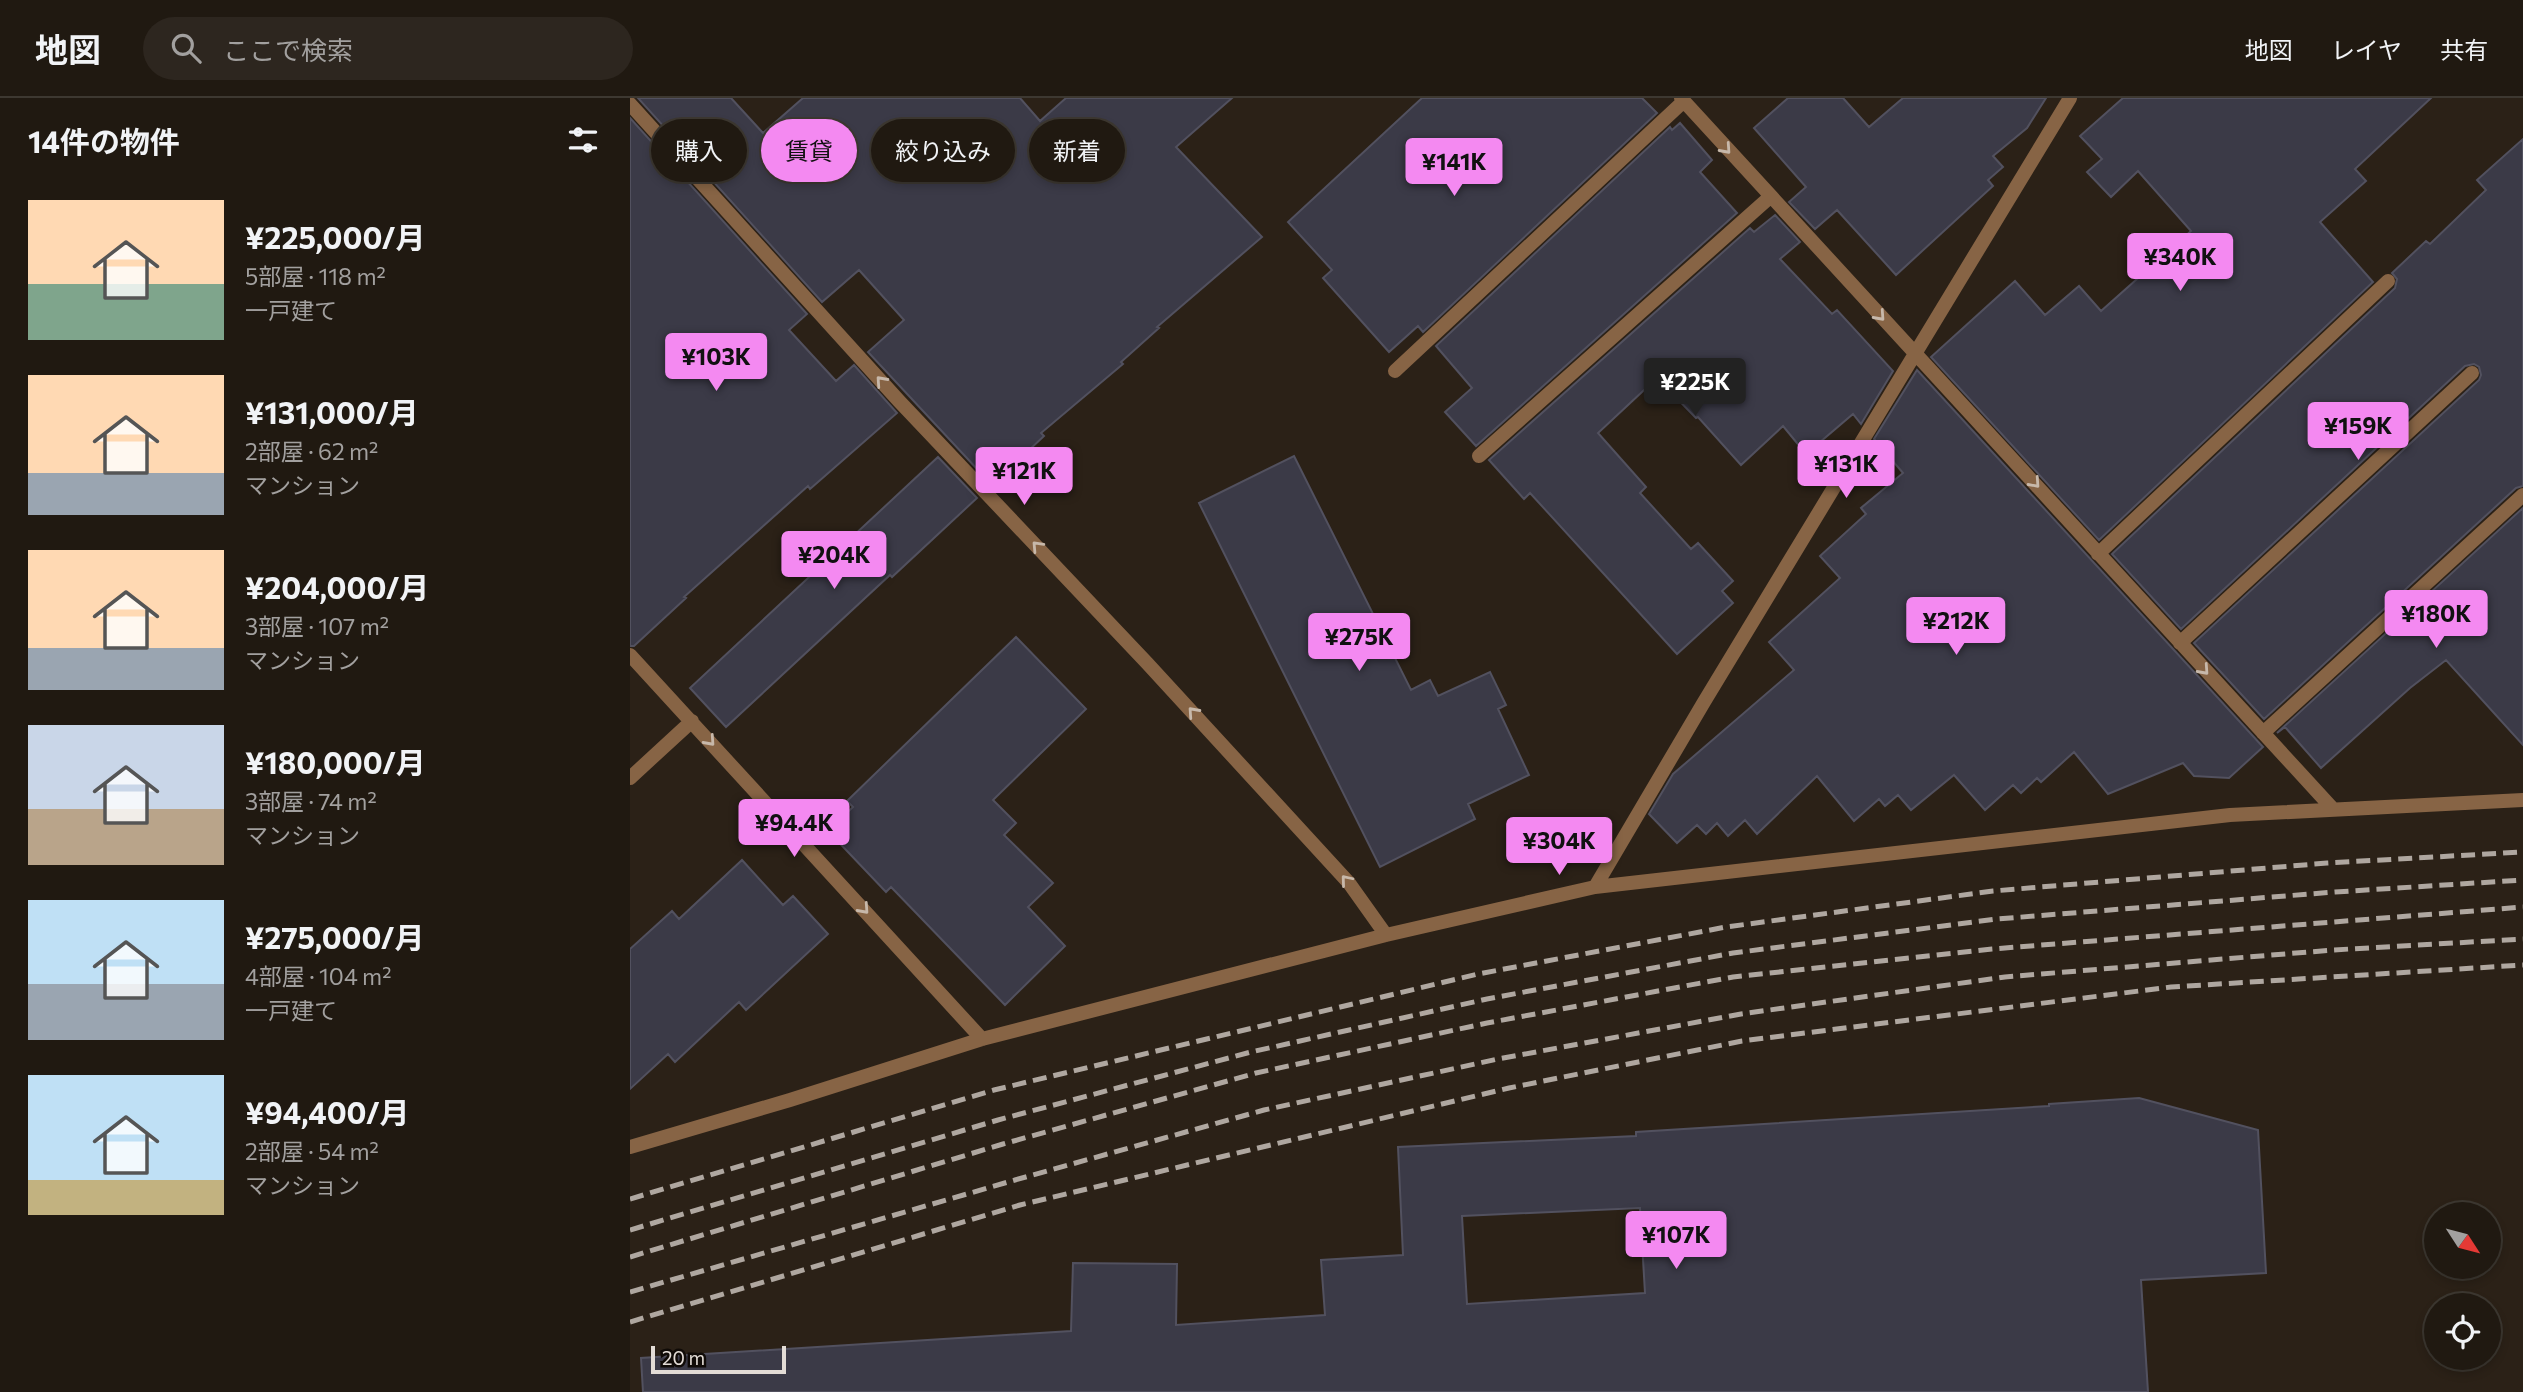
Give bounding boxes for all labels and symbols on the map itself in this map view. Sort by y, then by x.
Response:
pin: ¥141K [1405,139,1503,198]
one-way arrow [1718,140,1731,153]
pin: ¥340K [2131,234,2229,293]
one-way arrow [1872,308,1884,321]
pin: ¥103K [667,334,765,393]
pin: ¥225K [1646,358,1744,418]
one-way arrow [877,376,889,389]
pin: ¥159K [2309,402,2407,462]
pin: ¥131K [1797,440,1895,500]
pin: ¥121K [975,448,1073,507]
one-way arrow [2026,475,2039,488]
pin: ¥204K [785,532,883,591]
one-way arrow [1033,541,1045,554]
pin: ¥180K [2387,590,2485,650]
pin: ¥212K [1907,598,2005,657]
pin: ¥275K [1310,614,1408,673]
one-way arrow [2196,661,2209,674]
one-way arrow [1188,707,1201,720]
one-way arrow [702,733,714,746]
pin: ¥94.4K [737,800,851,859]
pin: ¥304K [1510,818,1608,877]
one-way arrow [1342,876,1354,889]
one-way arrow [855,901,868,914]
north arrow [2424,1202,2501,1279]
pin: ¥107K [1627,1212,1725,1271]
scale bar [651,1343,786,1375]

